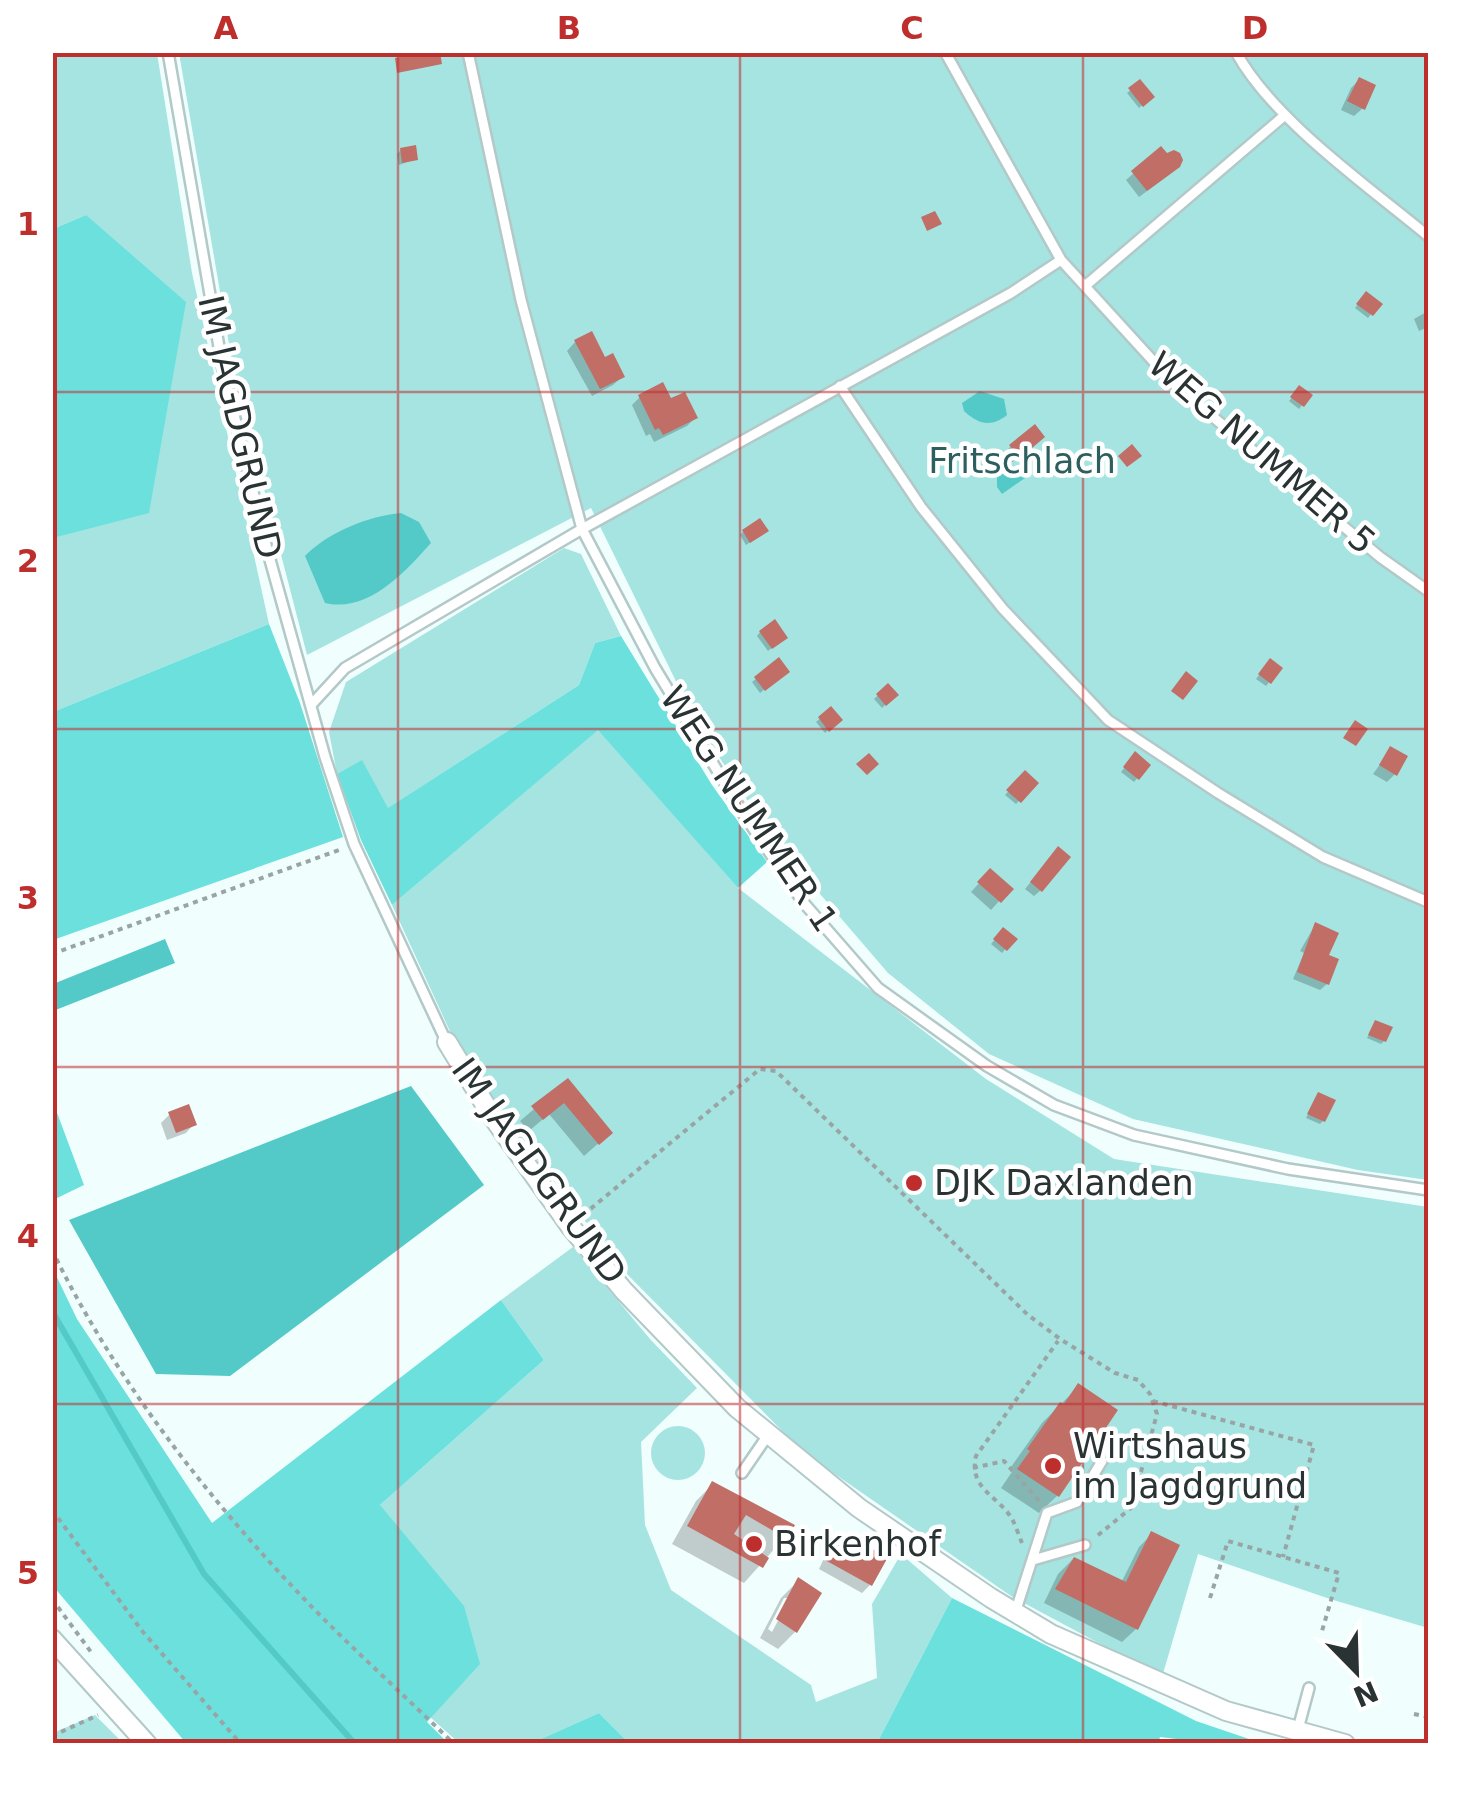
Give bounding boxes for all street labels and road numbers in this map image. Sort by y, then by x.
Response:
street label: IM JAGDGRUND [190,291,290,563]
street label: WEG NUMMER 5 [1141,344,1383,562]
street label: WEG NUMMER 1 [652,679,846,939]
street label: IM JAGDGRUND [444,1050,634,1292]

